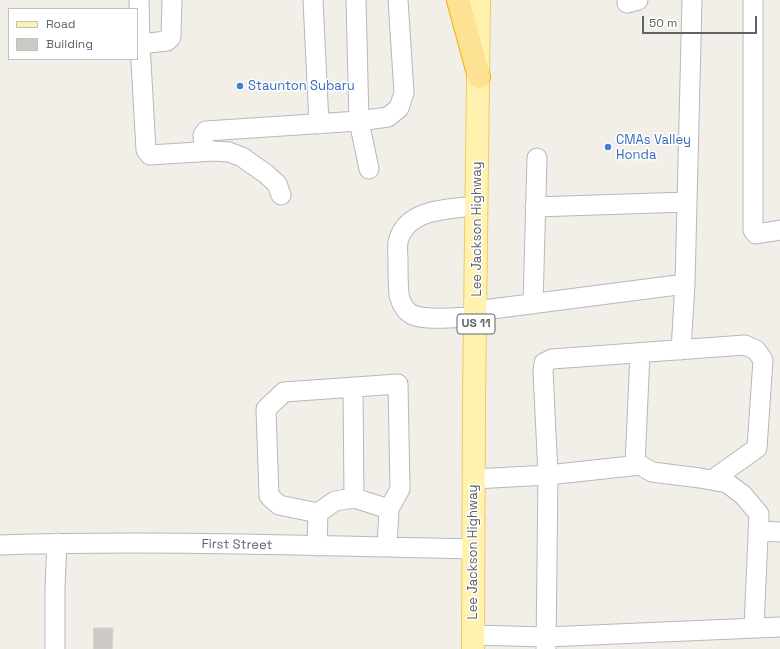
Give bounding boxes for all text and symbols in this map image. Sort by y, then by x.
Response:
legend [8,8,138,60]
scale bar [644,8,759,34]
text: 50 m [649,15,677,31]
text: Road [46,16,75,32]
text: Building [46,36,93,52]
place label: Staunton Subaru [248,78,355,94]
marker: Staunton Subaru [235,81,245,91]
place label: CMAs Valley Honda [616,132,691,163]
marker: CMAs Valley Honda [603,142,613,152]
street label: Lee Jackson Highway [469,162,485,296]
road number: US 11 [457,314,495,334]
street label: Lee Jackson Highway [465,485,481,619]
street label: First Street [202,537,272,553]

